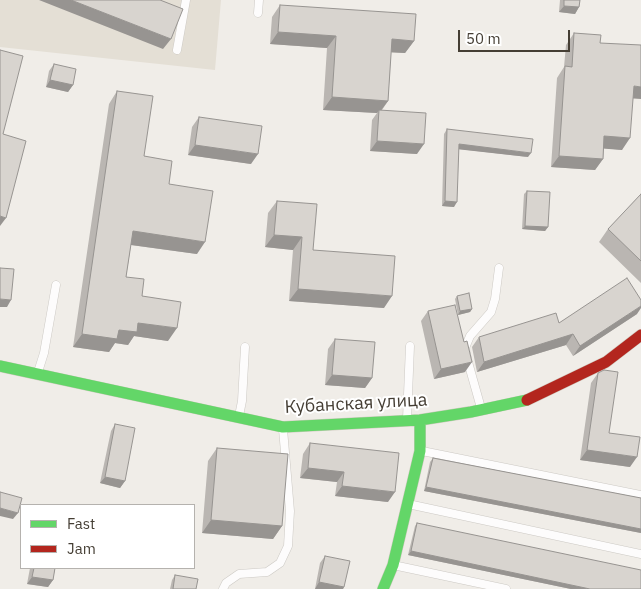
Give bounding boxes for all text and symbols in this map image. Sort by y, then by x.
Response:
scale bar [461,20,574,52]
text: 50 m [466,29,501,48]
street label: Кубанская улица [284,389,428,419]
legend [20,504,195,569]
text: Fast [67,514,95,533]
text: Jam [67,539,96,558]

